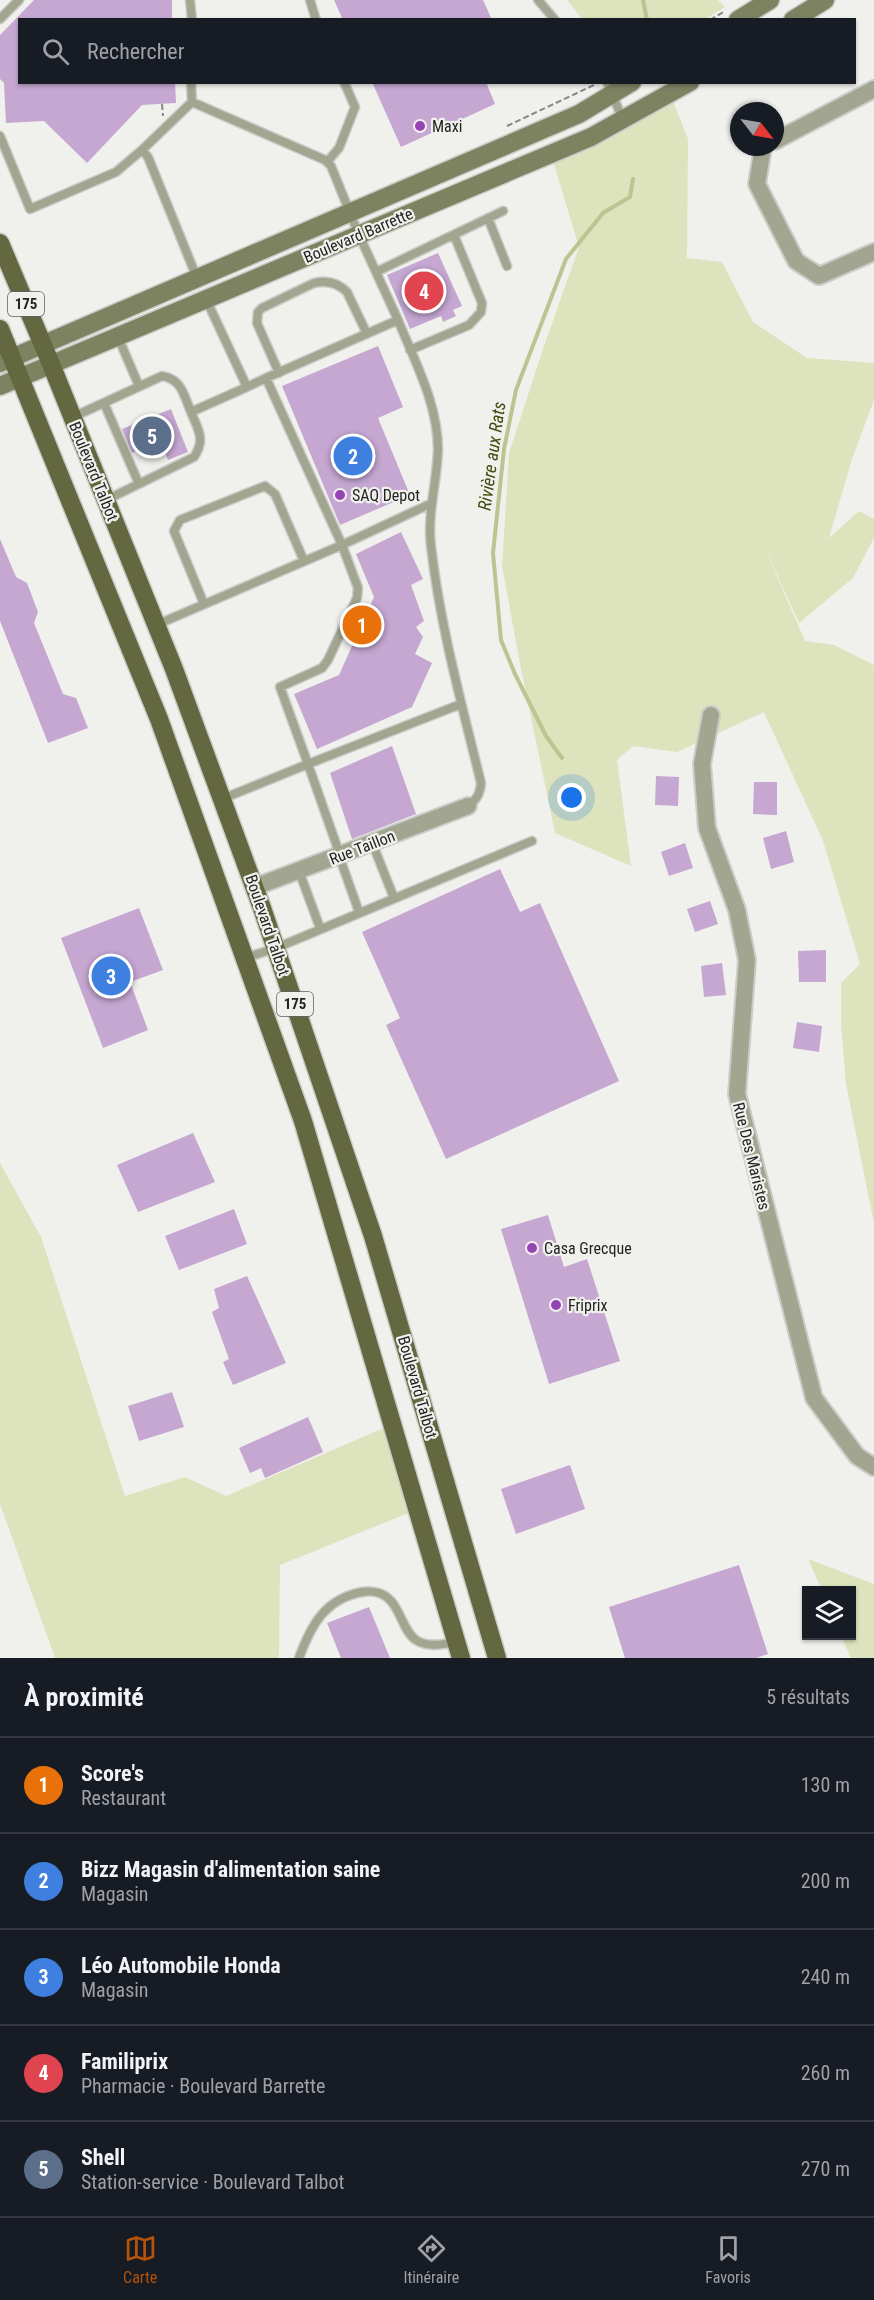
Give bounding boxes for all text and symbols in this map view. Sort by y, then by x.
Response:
search box [18,18,856,84]
icon: search [39,35,72,68]
text: Rechercher [87,39,184,64]
north arrow [730,102,784,156]
place label: Maxi [432,117,462,136]
marker: Maxi [413,119,427,133]
street label: Boulevard Barrette [301,204,416,267]
pin: 4 [404,268,444,314]
road number: 175 [8,292,44,316]
water label: Rivière aux Rats [473,400,510,512]
pin: 5 [132,414,172,458]
street label: Boulevard Talbot [65,419,122,524]
pin: 2 [334,434,372,478]
place label: SAQ Depot [352,486,420,505]
marker: SAQ Depot [333,488,347,502]
pin: 1 [342,602,382,648]
your location [557,783,586,812]
street label: Rue Taillon [327,826,398,869]
street label: Boulevard Talbot [241,872,294,978]
pin: 3 [92,954,130,998]
road number: 175 [277,992,313,1016]
street label: Rue Des Maristes [729,1100,774,1212]
place label: Casa Grecque [544,1239,632,1258]
marker: Casa Grecque [525,1241,539,1255]
place label: Friprix [568,1296,608,1315]
marker: Friprix [549,1298,563,1312]
street label: Boulevard Talbot [394,1334,441,1441]
map controls [802,1586,856,1640]
button: layers [802,1586,856,1640]
text: À proximité [24,1682,144,1712]
text: 5 résultats [766,1685,850,1709]
text: Score's [81,1761,144,1786]
text: 1 [38,1773,49,1797]
text: 130 m [801,1773,850,1797]
text: Restaurant [81,1786,166,1810]
text: Bizz Magasin d'alimentation saine [81,1857,380,1882]
text: 2 [38,1869,49,1893]
text: 200 m [801,1869,850,1893]
text: Magasin [81,1882,149,1906]
text: Léo Automobile Honda [81,1953,281,1978]
text: 3 [38,1965,49,1989]
text: 240 m [801,1965,850,1989]
text: Magasin [81,1978,149,2002]
text: Familiprix [81,2049,168,2074]
text: 4 [38,2061,49,2085]
text: 260 m [801,2061,850,2085]
text: Pharmacie · Boulevard Barrette [81,2074,325,2098]
text: Shell [81,2145,125,2170]
text: 5 [38,2157,49,2181]
text: 270 m [801,2157,850,2181]
text: Station-service · Boulevard Talbot [81,2170,344,2194]
tab: Carte [123,2232,157,2287]
tab: Itinéraire [403,2232,459,2287]
tab: Favoris [705,2232,751,2287]

